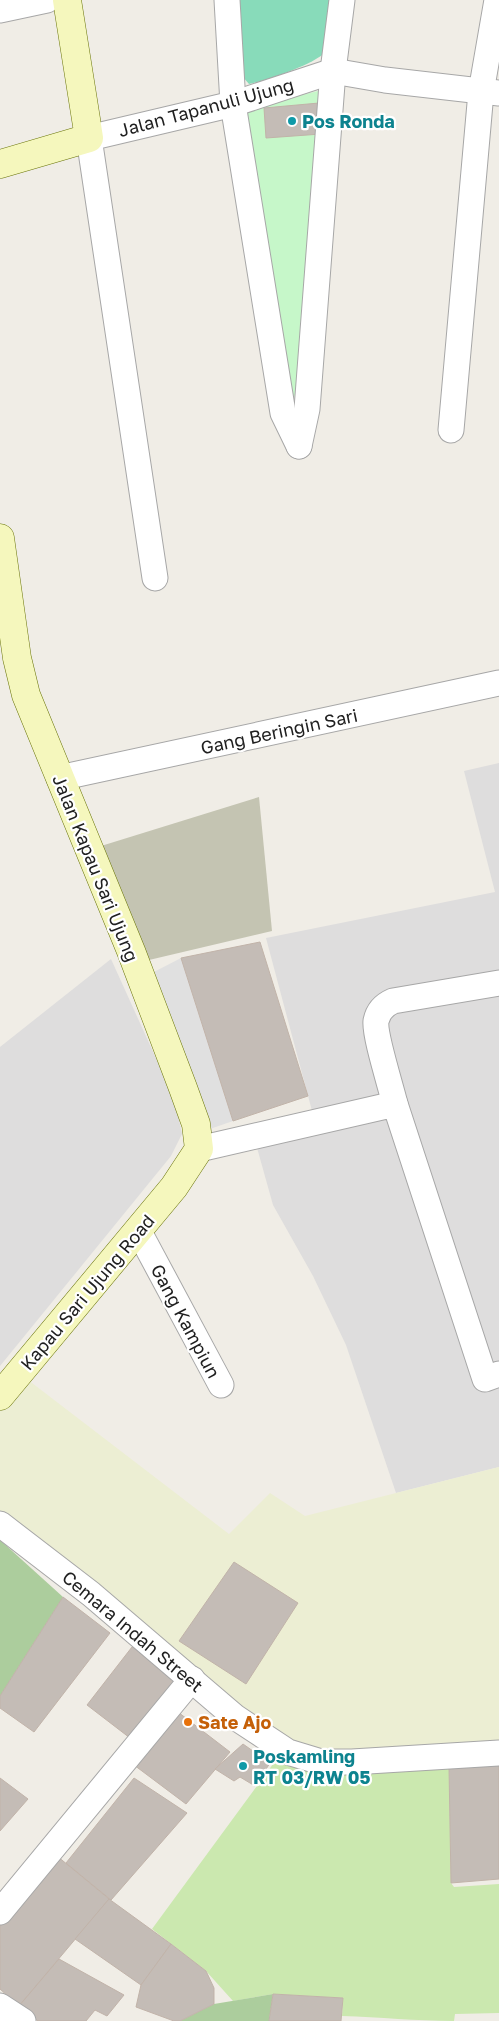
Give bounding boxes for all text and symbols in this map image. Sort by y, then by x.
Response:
street label: Jalan Tapanuli Ujung [116,73,296,141]
place label: Pos Ronda [302,110,395,132]
marker: Pos Ronda [286,115,298,127]
street label: Gang Beringin Sari [198,704,360,758]
street label: Jalan Kapau Sari Ujung [48,771,144,965]
street label: Kapau Sari Ujung Road [15,1210,159,1374]
street label: Gang Kampiun [147,1260,225,1382]
street label: Cemara Indah Street [58,1566,208,1696]
place label: Sate Ajo [198,1711,272,1733]
marker: Sate Ajo [182,1716,194,1728]
place label: Poskamling RT 03/RW 05 [253,1745,370,1788]
marker: Poskamling RT 03/RW 05 [237,1760,249,1772]

